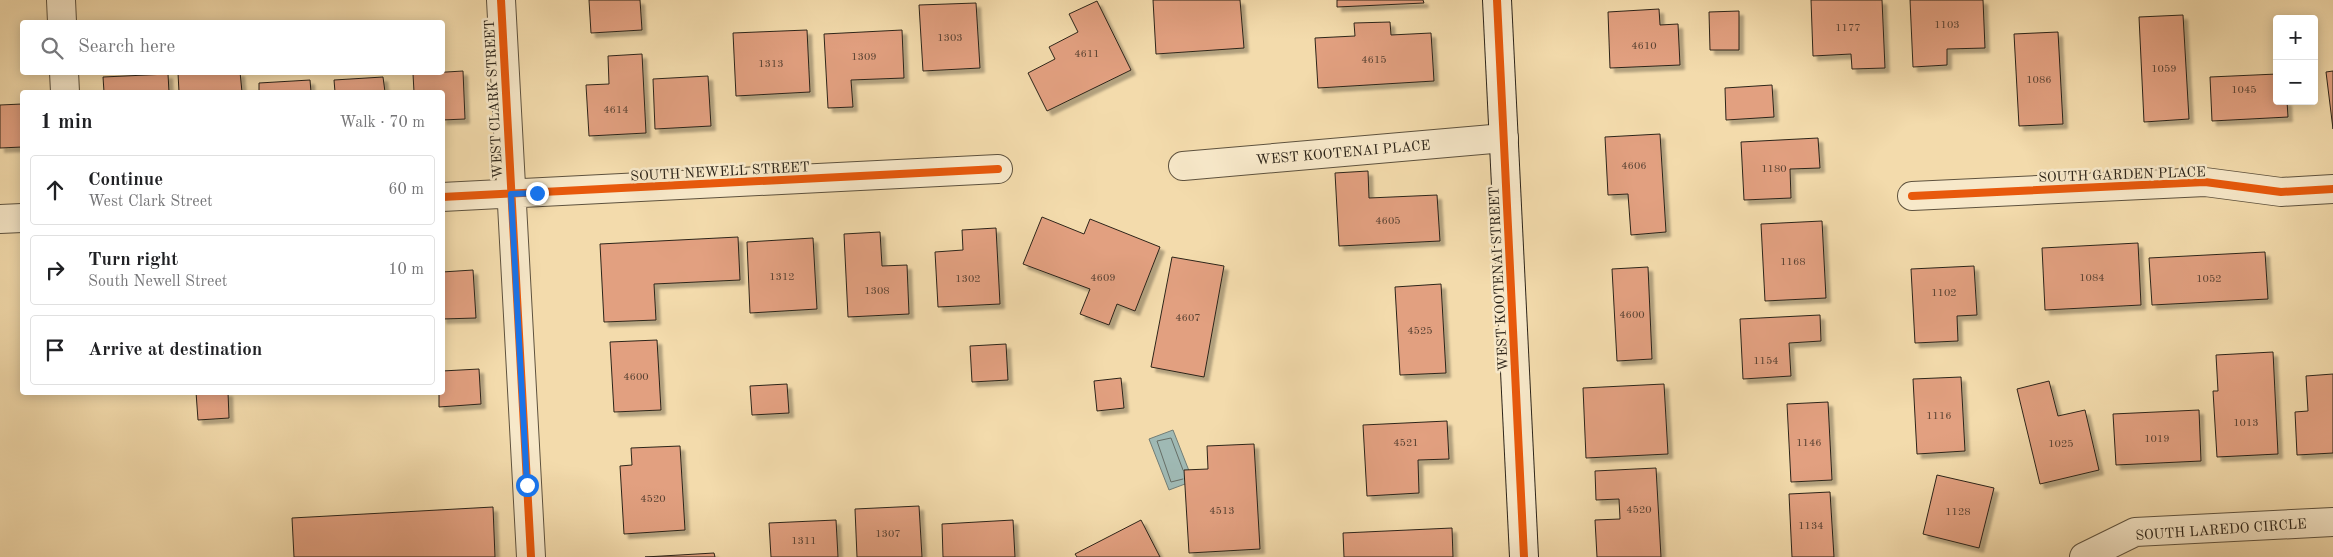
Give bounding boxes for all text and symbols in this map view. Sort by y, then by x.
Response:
map controls [2273,15,2318,105]
button: + [2273,15,2318,60]
street label: WEST CLARK STREET [483,19,505,179]
search box [20,20,445,75]
house number: 1103 [1934,20,1960,31]
house number: 1177 [1835,23,1861,34]
house number: 1303 [937,33,963,44]
icon: search [38,34,66,62]
text: Search here [78,38,175,57]
house number: 4610 [1631,41,1657,52]
house number: 4611 [1074,49,1100,60]
house number: 1309 [851,52,877,63]
house number: 4615 [1361,55,1387,66]
house number: 1313 [758,59,784,70]
button: − [2273,60,2318,105]
house number: 1059 [2151,64,2177,75]
house number: 1086 [2026,75,2052,86]
house number: 1045 [2231,85,2257,96]
house number: 4614 [603,105,629,116]
text: 1 min [40,112,93,133]
text: Walk · 70 m [339,115,425,131]
street label: WEST KOOTENAI PLACE [1255,138,1431,168]
street label: SOUTH NEWELL STREET [630,160,810,184]
house number: 4606 [1621,161,1647,172]
house number: 1180 [1761,164,1787,175]
street label: SOUTH GARDEN PLACE [2038,165,2206,185]
text: Continue [88,171,163,190]
icon: ahead [41,176,69,204]
text: 60 m [388,182,424,198]
route end [526,182,549,205]
street label: WEST KOOTENAI STREET [1487,186,1511,372]
text: West Clark Street [88,194,213,210]
house number: 4605 [1375,216,1401,227]
text: Turn right [88,251,178,270]
icon: right [41,256,69,284]
house number: 1168 [1780,257,1806,268]
text: 10 m [388,262,424,278]
house number: 1312 [769,272,795,283]
house number: 4609 [1090,273,1116,284]
house number: 1084 [2079,273,2105,284]
text: South Newell Street [88,274,227,290]
house number: 1302 [955,274,981,285]
house number: 1052 [2196,274,2222,285]
house number: 1308 [864,286,890,297]
house number: 1102 [1931,288,1957,299]
house number: 4600 [1619,310,1645,321]
house number: 4607 [1175,313,1201,324]
house number: 4525 [1407,326,1433,337]
icon: arrive [41,336,69,364]
text: Arrive at destination [88,341,262,360]
house number: 1154 [1753,356,1779,367]
house number: 4600 [623,372,649,383]
house number: 1116 [1926,411,1952,422]
house number: 1013 [2233,418,2259,429]
house number: 1019 [2144,434,2170,445]
house number: 4521 [1393,438,1419,449]
house number: 1146 [1796,438,1822,449]
house number: 1025 [2048,439,2074,450]
route start [516,474,539,497]
house number: 4520 [640,494,666,505]
house number: 4520 [1626,505,1652,516]
house number: 4513 [1209,506,1235,517]
house number: 1128 [1945,507,1971,518]
street label: SOUTH LAREDO CIRCLE [2135,517,2307,543]
house number: 1134 [1798,521,1824,532]
house number: 1307 [875,529,901,540]
house number: 1311 [791,536,817,547]

